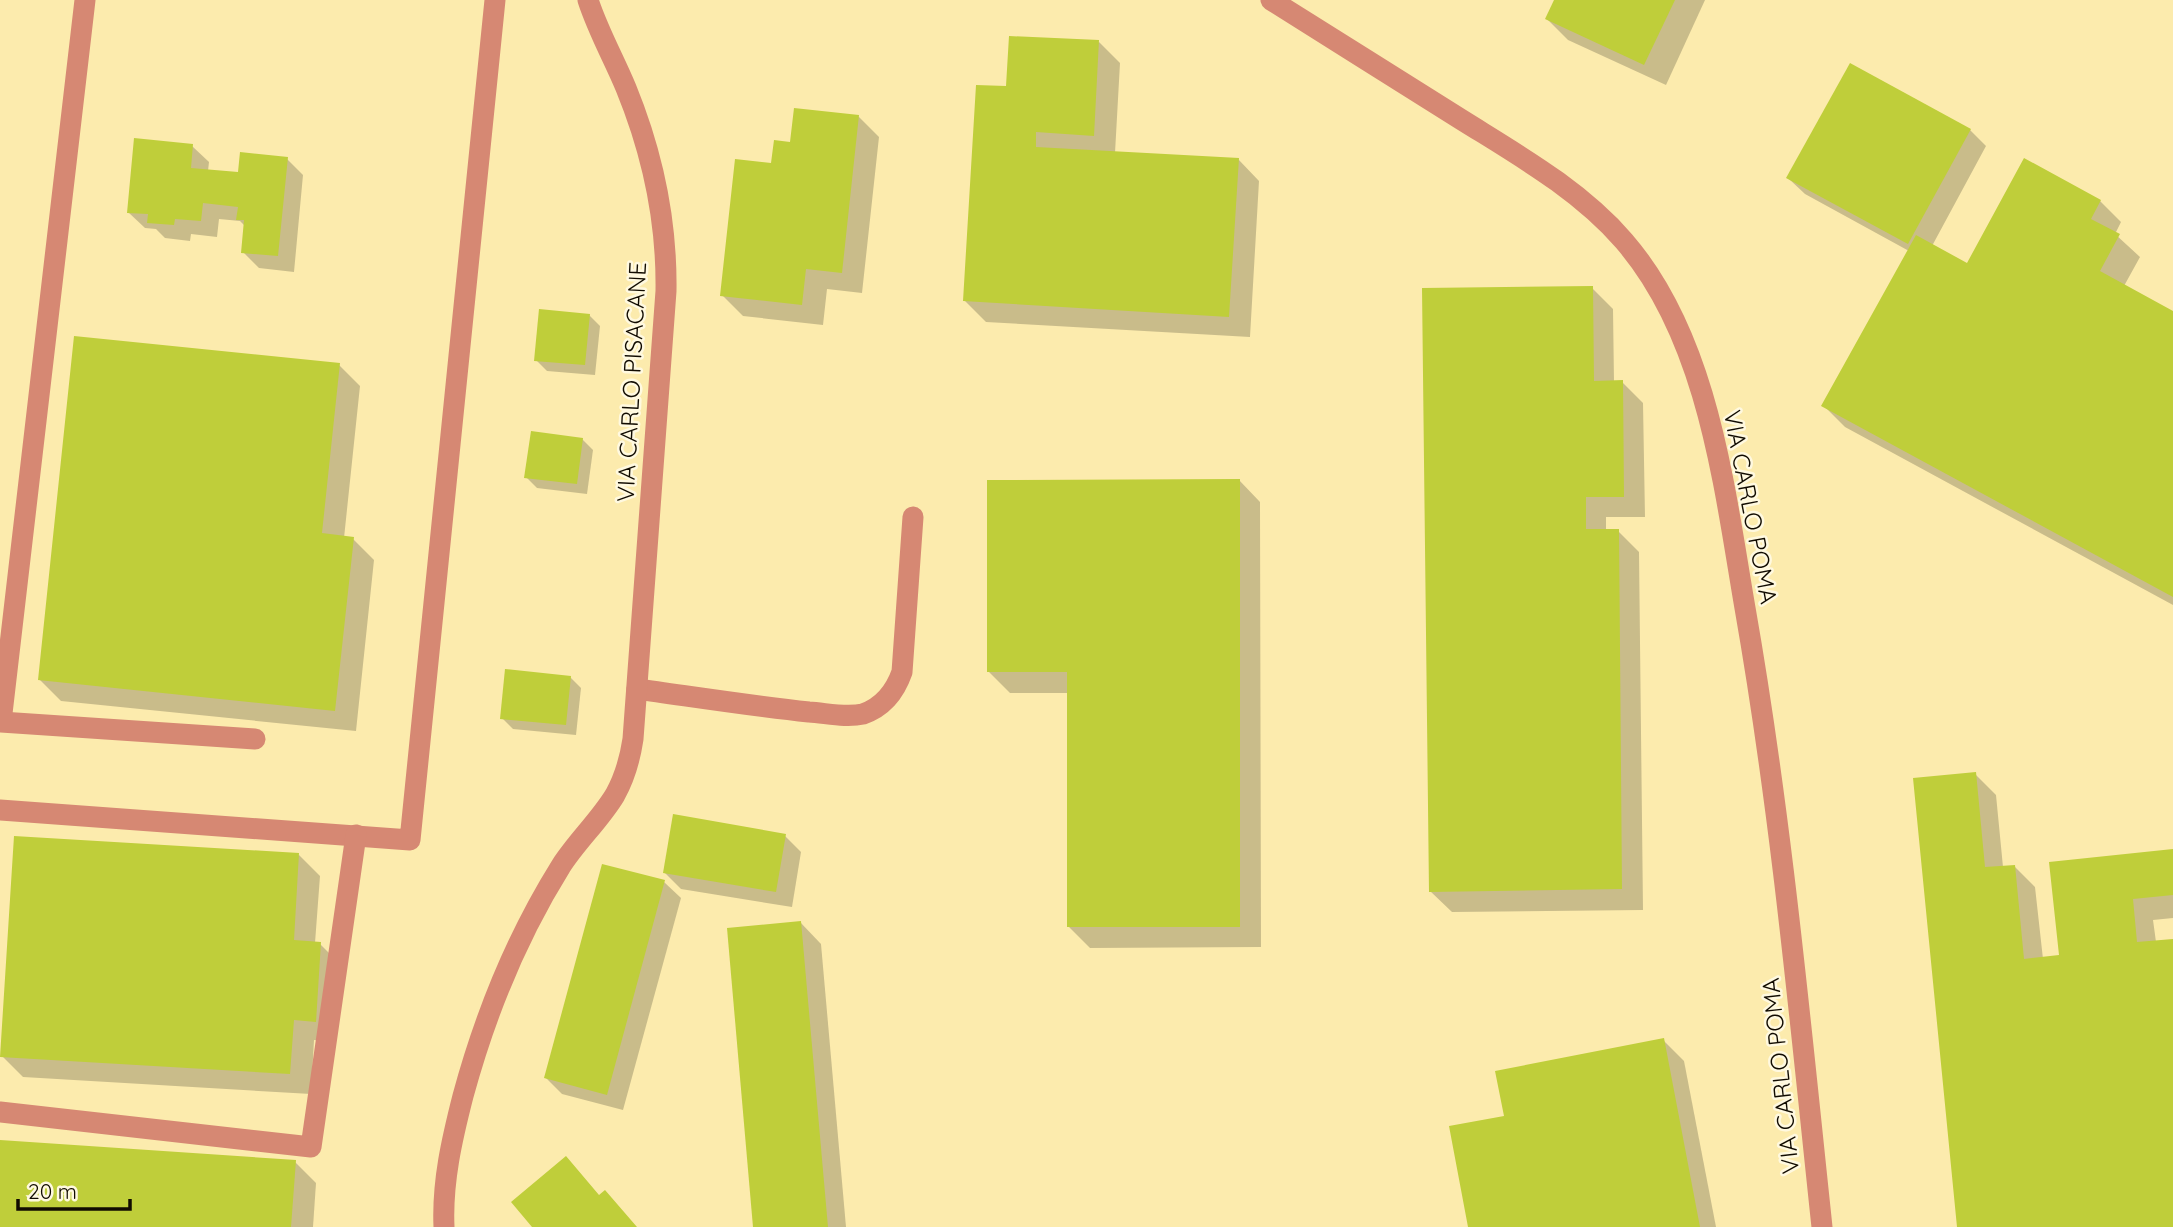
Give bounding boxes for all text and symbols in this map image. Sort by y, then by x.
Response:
street label: VIA CARLO PISACANE [610,261,652,503]
street label: VIA CARLO POMA [1717,408,1785,606]
street label: VIA CARLO POMA [1755,977,1805,1175]
scale bar [18,1168,130,1212]
text: 20 m [28,1178,77,1204]

